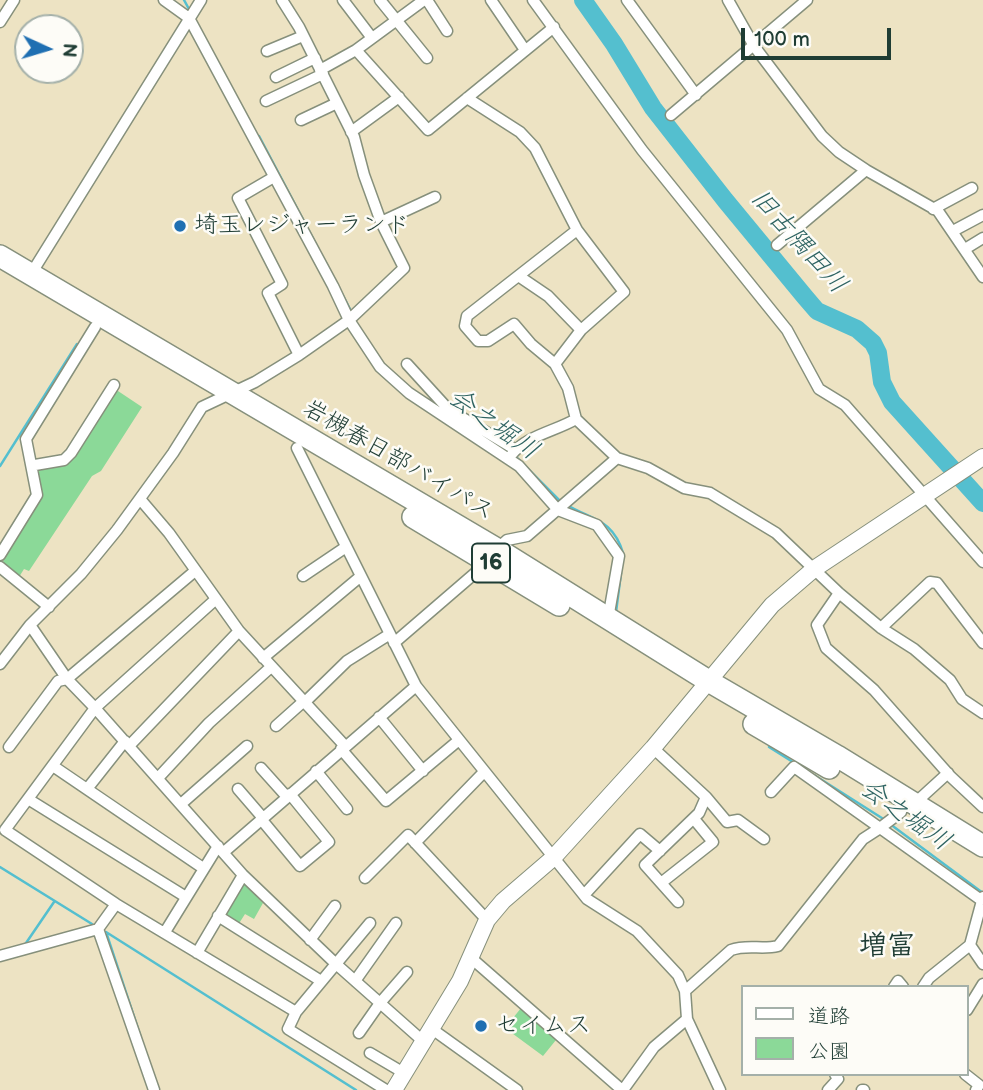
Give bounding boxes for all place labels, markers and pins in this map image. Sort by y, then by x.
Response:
place label: 埼玉レジャーランド [194,212,410,240]
marker: 埼玉レジャーランド [172,218,188,234]
place label: セイムス [495,1012,591,1040]
marker: セイムス [473,1018,489,1034]

